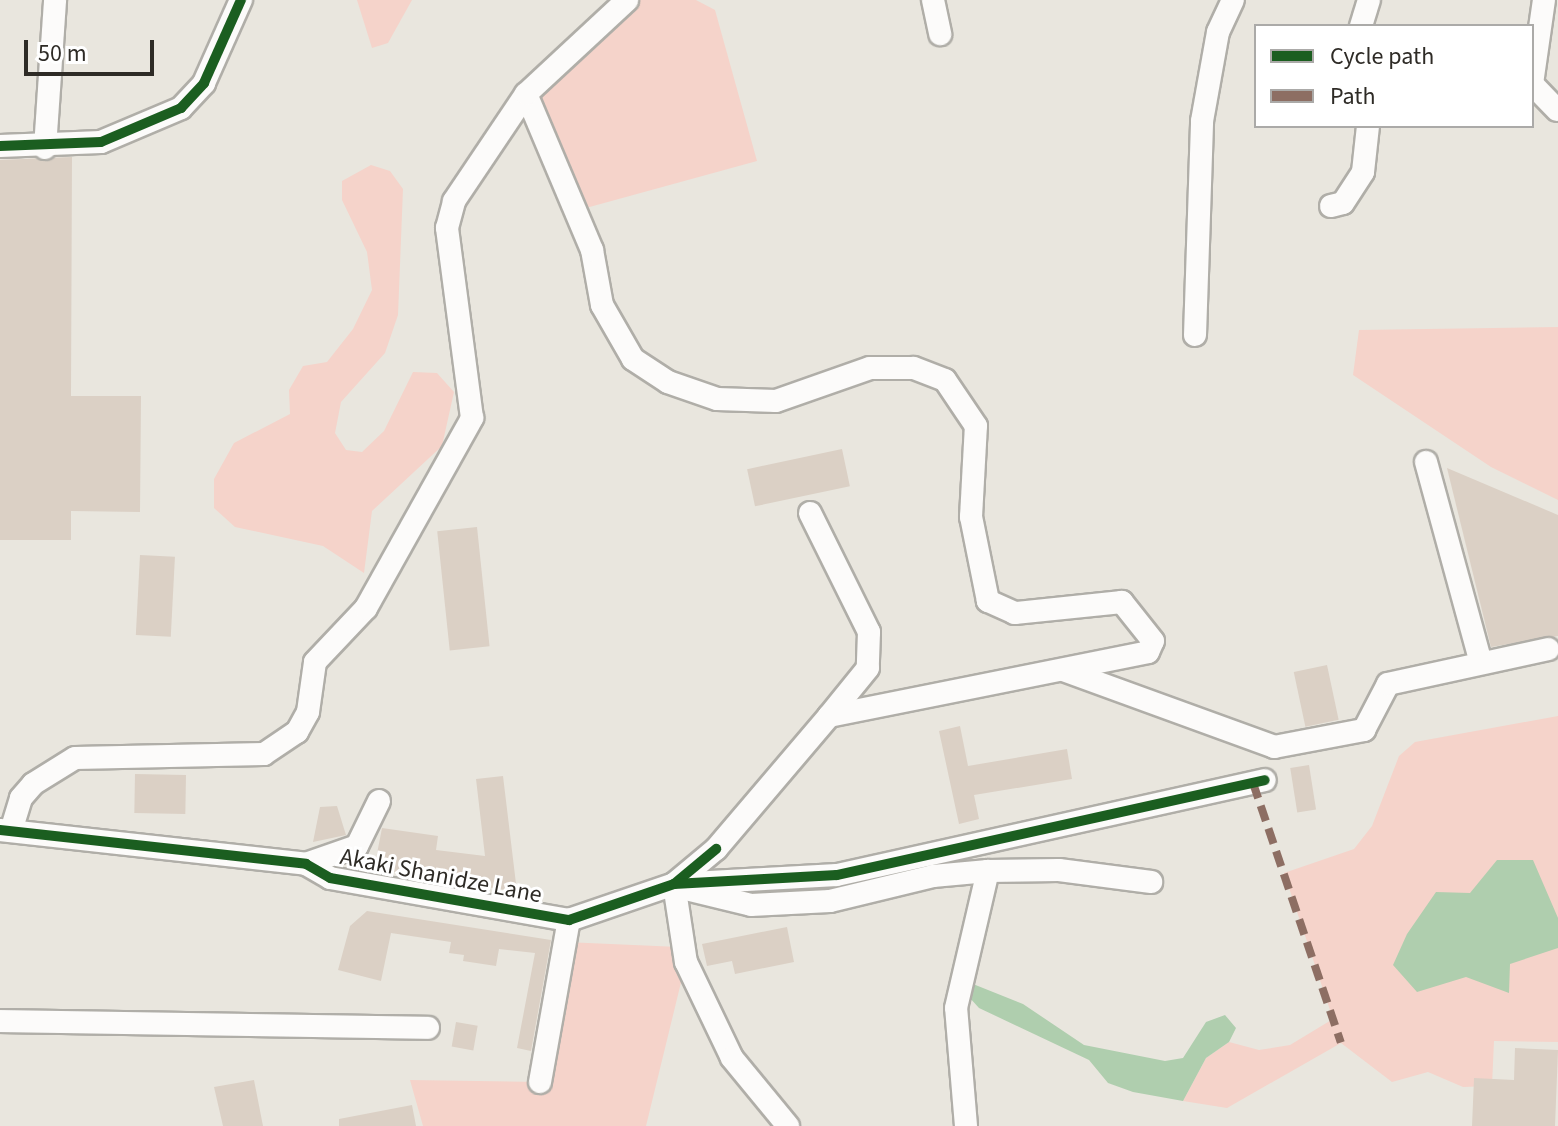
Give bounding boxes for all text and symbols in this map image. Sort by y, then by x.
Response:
scale bar [28,24,158,74]
legend [1254,24,1534,128]
text: 50 m [38,36,87,71]
text: Cycle path [1330,39,1434,74]
text: Path [1330,79,1376,114]
street label: Akaki Shanidze Lane [338,842,544,910]

